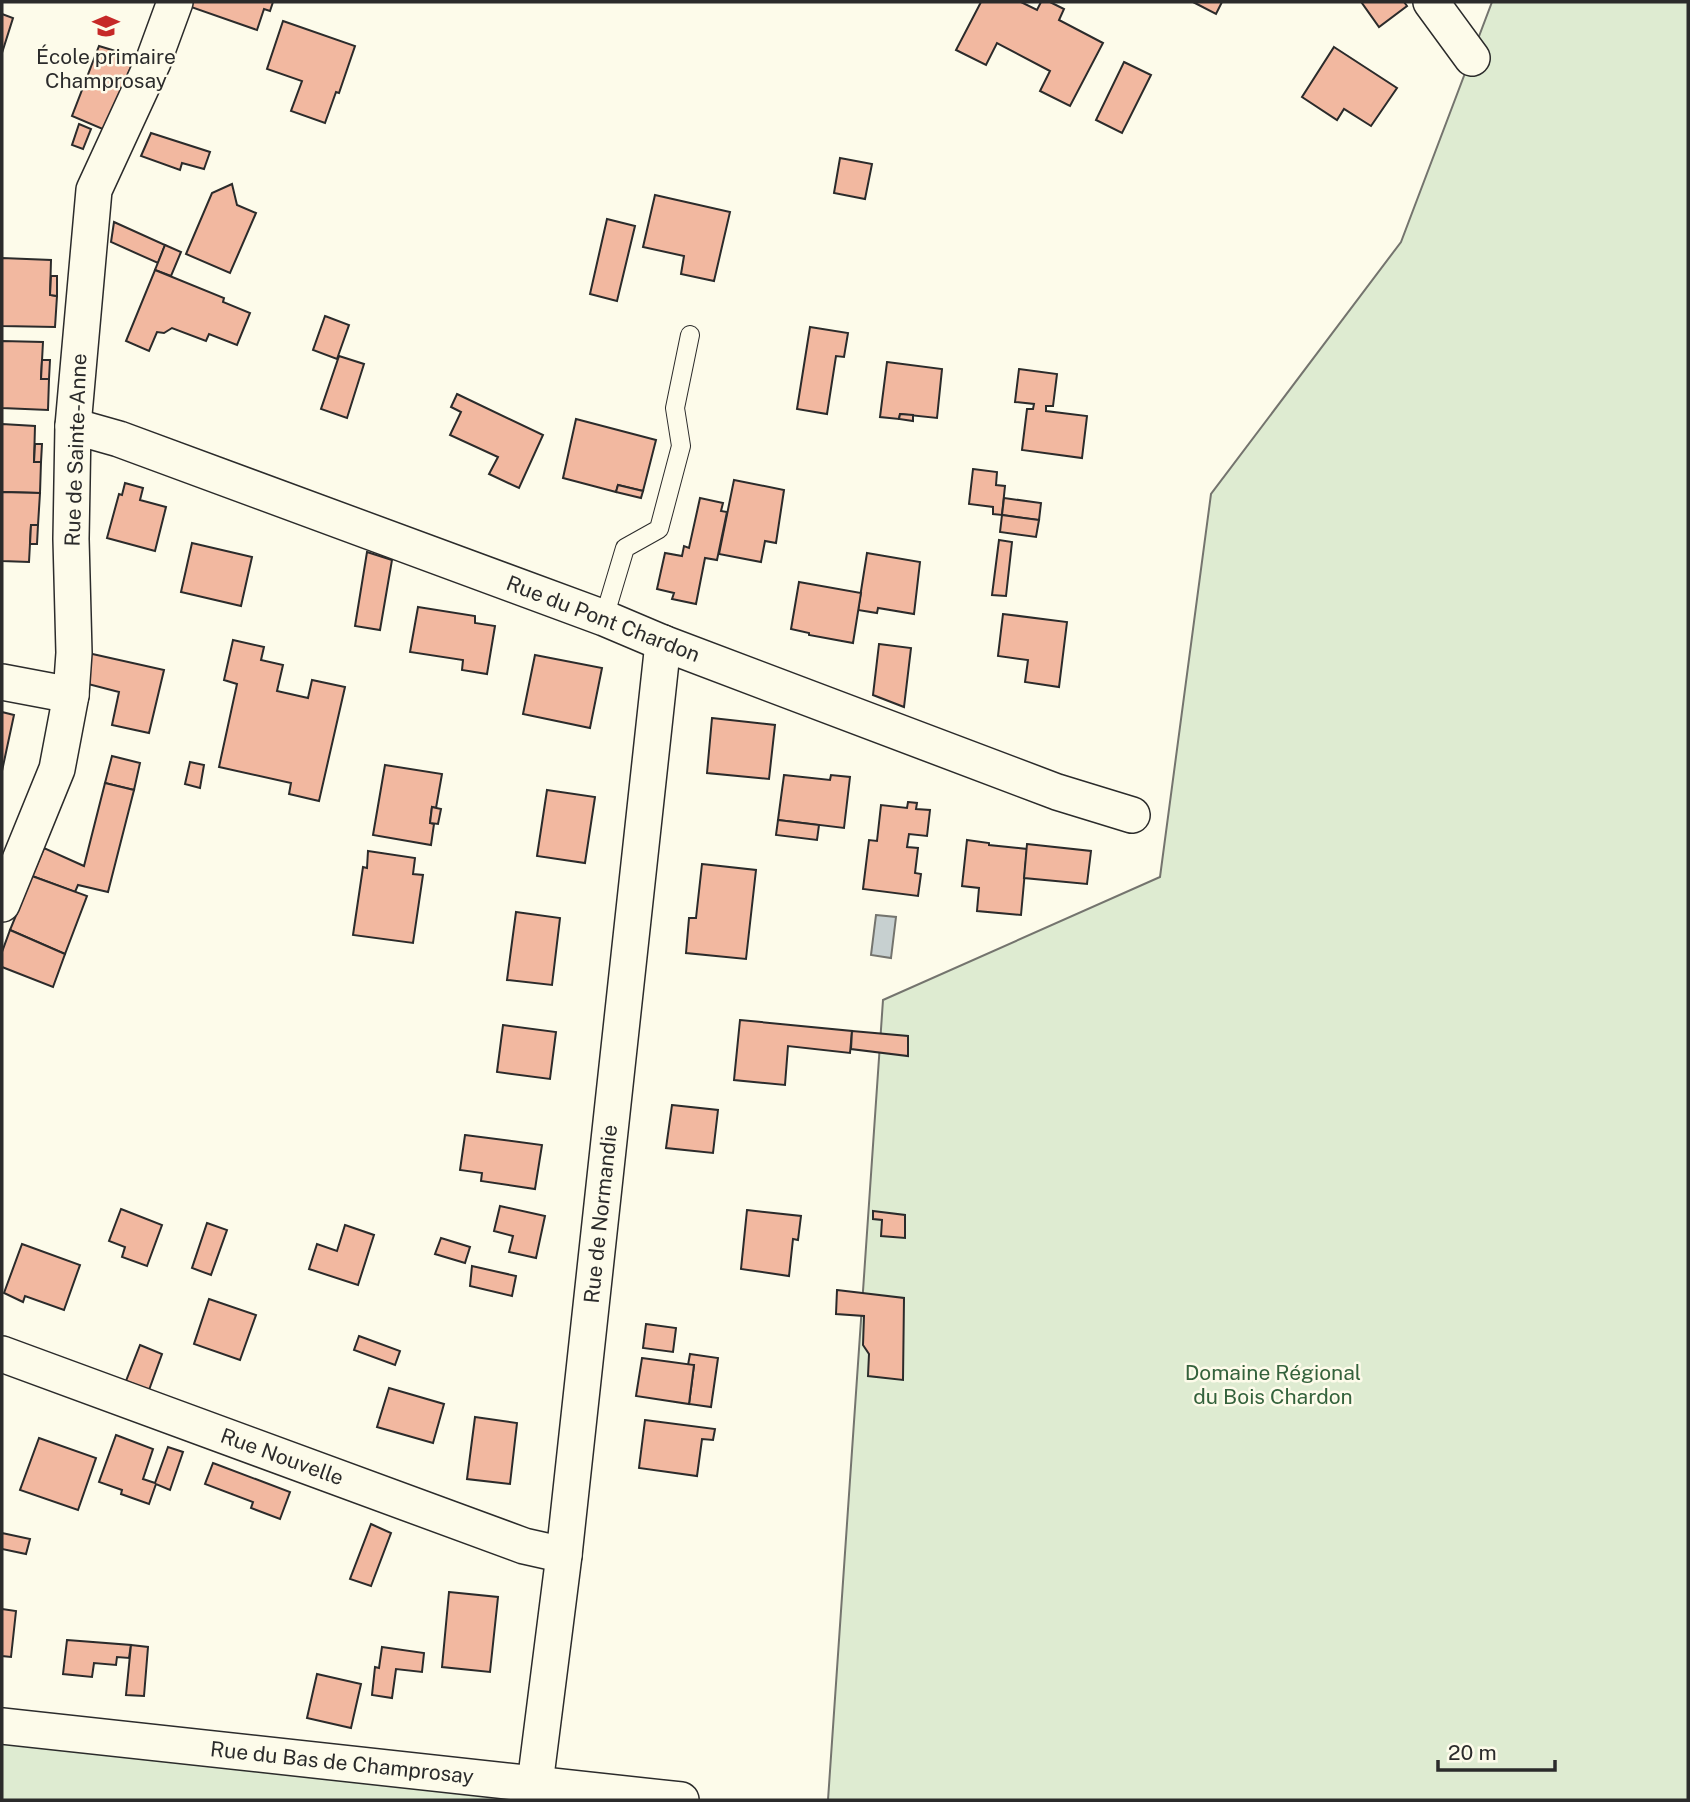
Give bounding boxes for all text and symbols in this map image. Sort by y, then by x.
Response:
school or university icon: École primaire Champrosay [91,11,121,41]
place label: École primaire Champrosay [36,44,176,93]
street label: Rue de Sainte-Anne [60,353,91,547]
street label: Rue du Pont Chardon [503,570,704,667]
street label: Rue de Normandie [579,1123,622,1305]
park label: Domaine Régional du Bois Chardon [1185,1360,1361,1409]
street label: Rue Nouvelle [217,1423,347,1490]
scale bar [1438,1728,1555,1772]
street label: Rue du Bas de Champrosay [209,1736,475,1789]
text: 20 m [1448,1740,1497,1765]

